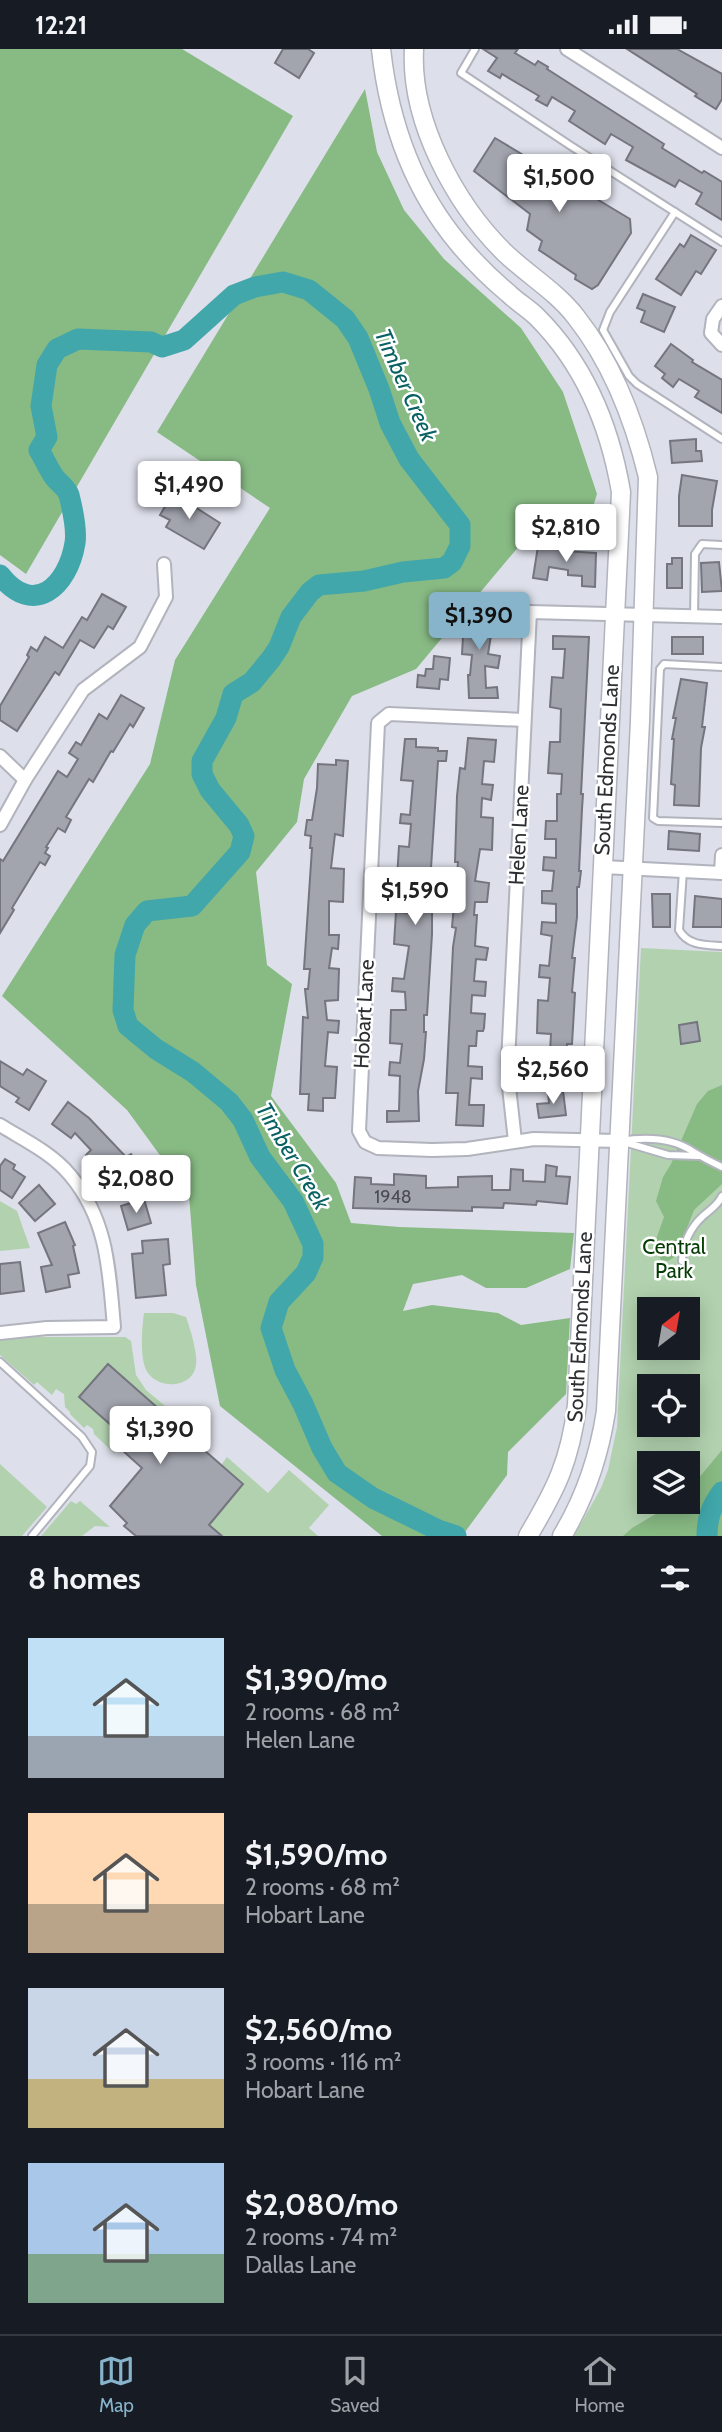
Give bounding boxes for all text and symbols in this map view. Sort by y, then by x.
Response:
text: 12:21 [35,9,87,41]
pin: $1,500 [502,155,616,214]
text: $1,500 [523,163,595,191]
water label: Timber Creek [369,324,444,447]
pin: $1,490 [132,461,246,521]
text: $1,490 [154,470,224,498]
pin: $2,810 [509,505,623,564]
text: $2,810 [531,513,601,541]
pin: $1,390 [422,593,536,652]
text: $1,390 [445,601,513,629]
street label: South Edmonds Lane [589,664,624,856]
street label: Helen Lane [503,784,534,886]
pin: $1,590 [358,867,472,927]
text: $1,590 [381,876,449,904]
street label: Hobart Lane [348,958,379,1069]
pin: $2,560 [496,1047,610,1106]
text: $2,560 [517,1055,589,1083]
water label: Timber Creek [250,1097,337,1216]
pin: $2,080 [79,1155,193,1215]
text: $2,080 [97,1164,175,1192]
house number: 1948 [374,1186,412,1208]
street label: South Edmonds Lane [562,1231,597,1423]
park label: Central Park [642,1234,706,1283]
north arrow [637,1297,700,1360]
map controls [637,1297,700,1514]
button: locate [637,1374,700,1437]
pin: $1,390 [103,1407,217,1466]
text: $1,390 [126,1415,194,1443]
button: layers [637,1451,700,1514]
icon: filters [656,1559,694,1597]
text: 8 homes [28,1560,141,1597]
text: $1,390/mo [245,1661,387,1698]
icon: home [84,1666,168,1750]
text: 2 rooms · 68 m² [245,1698,400,1726]
text: Helen Lane [245,1726,355,1754]
text: $1,590/mo [245,1836,387,1873]
icon: home [84,1841,168,1925]
text: 2 rooms · 68 m² [245,1873,400,1901]
text: Hobart Lane [245,1901,365,1929]
text: $2,560/mo [245,2011,392,2048]
icon: home [84,2016,168,2100]
text: 3 rooms · 116 m² [245,2048,401,2076]
text: Hobart Lane [245,2076,365,2104]
text: $2,080/mo [245,2186,398,2223]
icon: home [84,2191,168,2275]
text: 2 rooms · 74 m² [245,2223,397,2251]
text: Dallas Lane [245,2251,356,2279]
tab: Map [97,2352,135,2417]
tab: Saved [330,2352,380,2417]
tab: Home [575,2352,625,2417]

